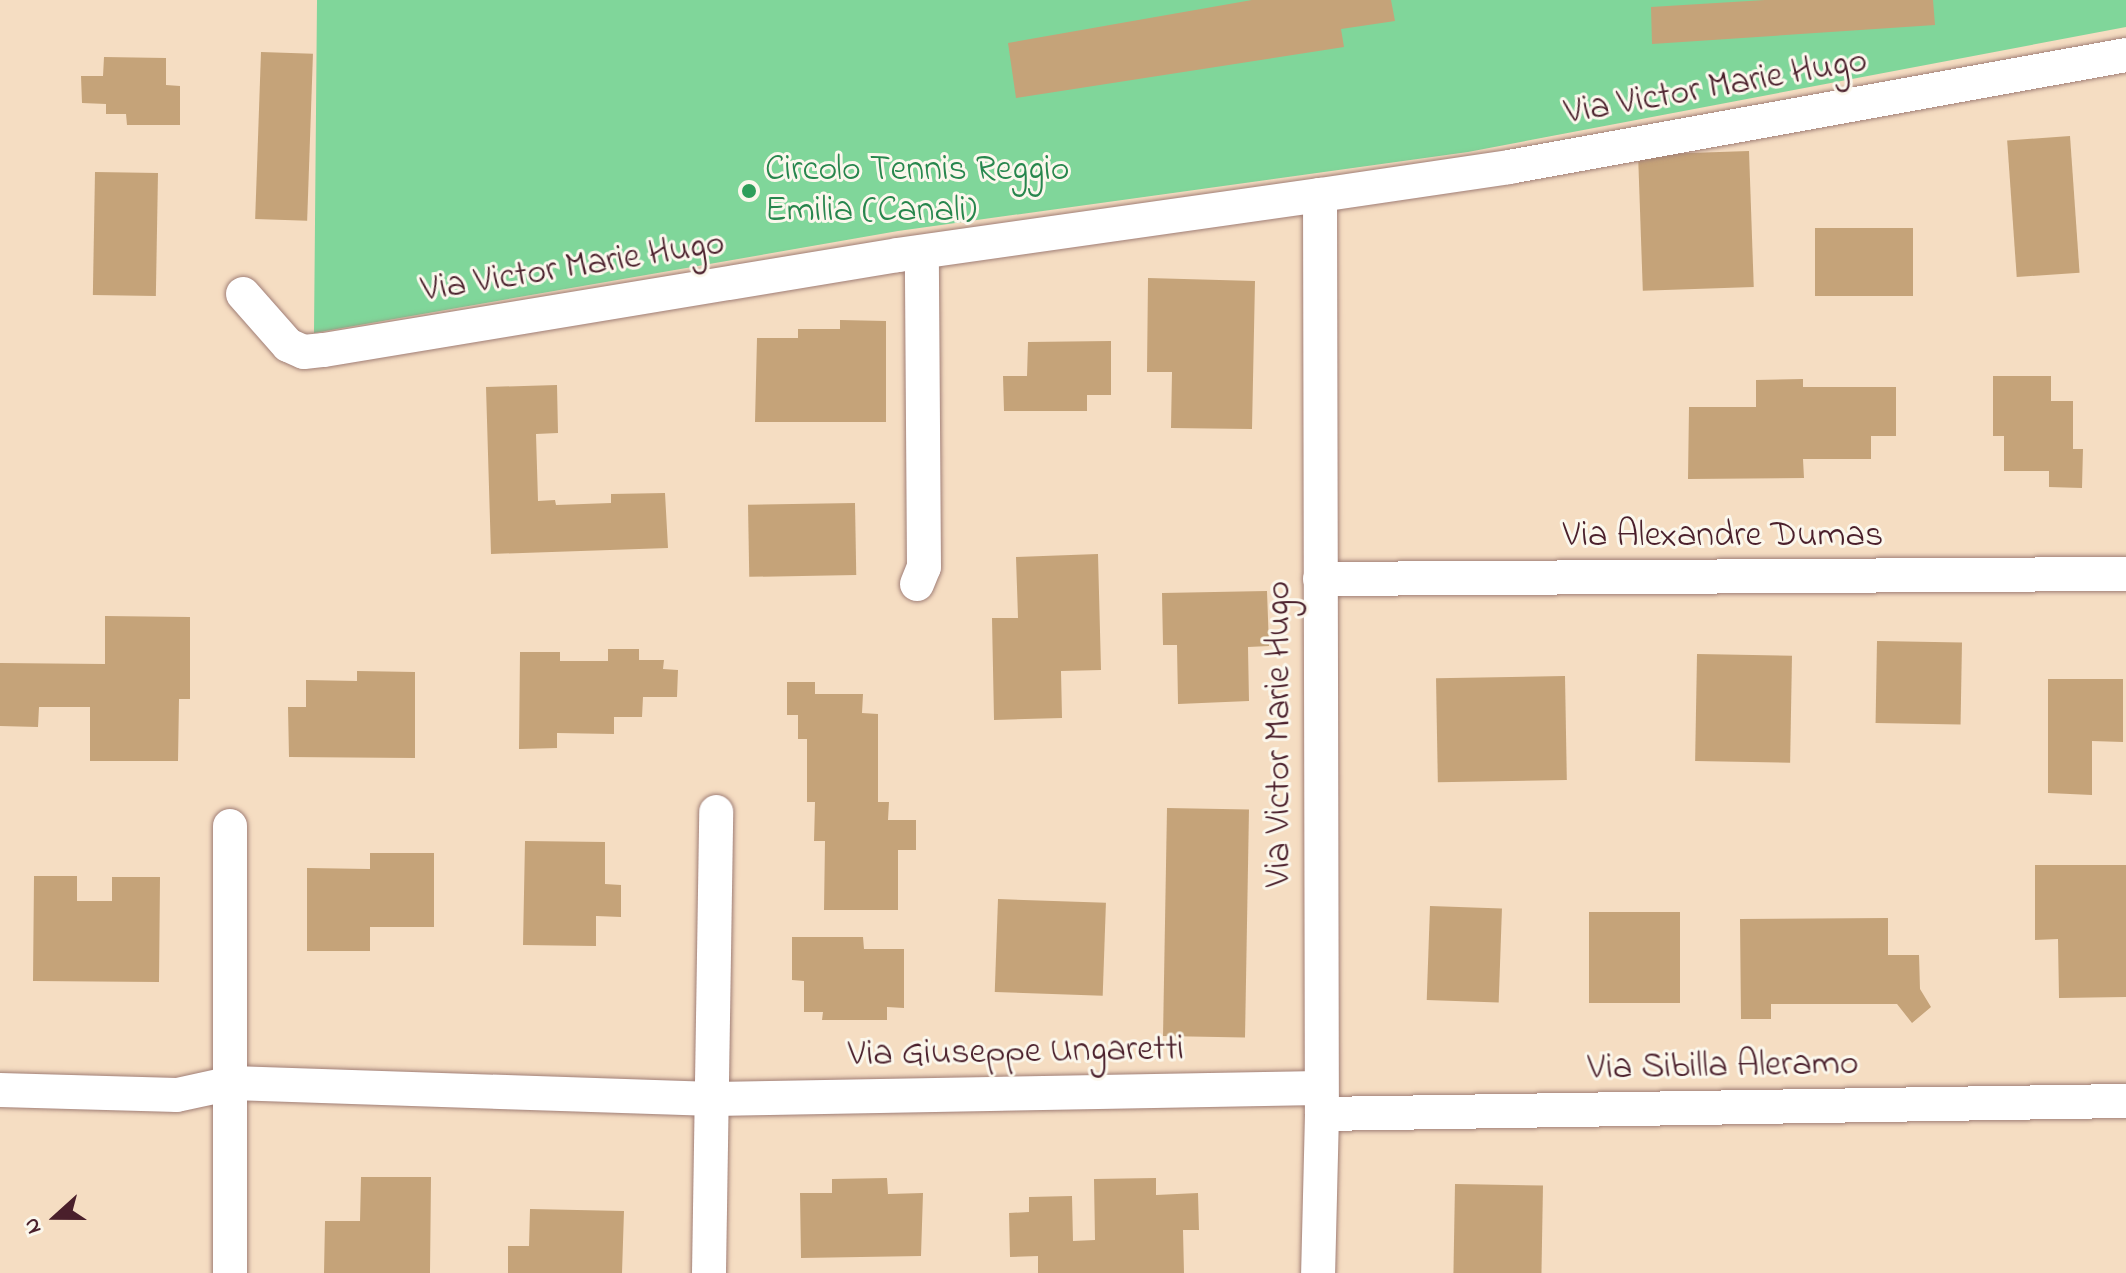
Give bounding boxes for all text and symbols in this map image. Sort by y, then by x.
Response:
street label: Via Victor Marie Hugo [1561,40,1871,136]
place label: Circolo Tennis Reggio Emilia (Canali) [765,148,1069,233]
marker: Circolo Tennis Reggio Emilia (Canali) [740,182,758,200]
street label: Via Victor Marie Hugo [418,223,728,313]
street label: Via Alexandre Dumas [1563,515,1883,559]
street label: Via Victor Marie Hugo [1258,581,1302,887]
street label: Via Giuseppe Ungaretti [848,1028,1184,1078]
street label: Via Sibilla Aleramo [1587,1043,1859,1091]
north arrow [16,1177,96,1257]
text: N [16,1213,51,1238]

